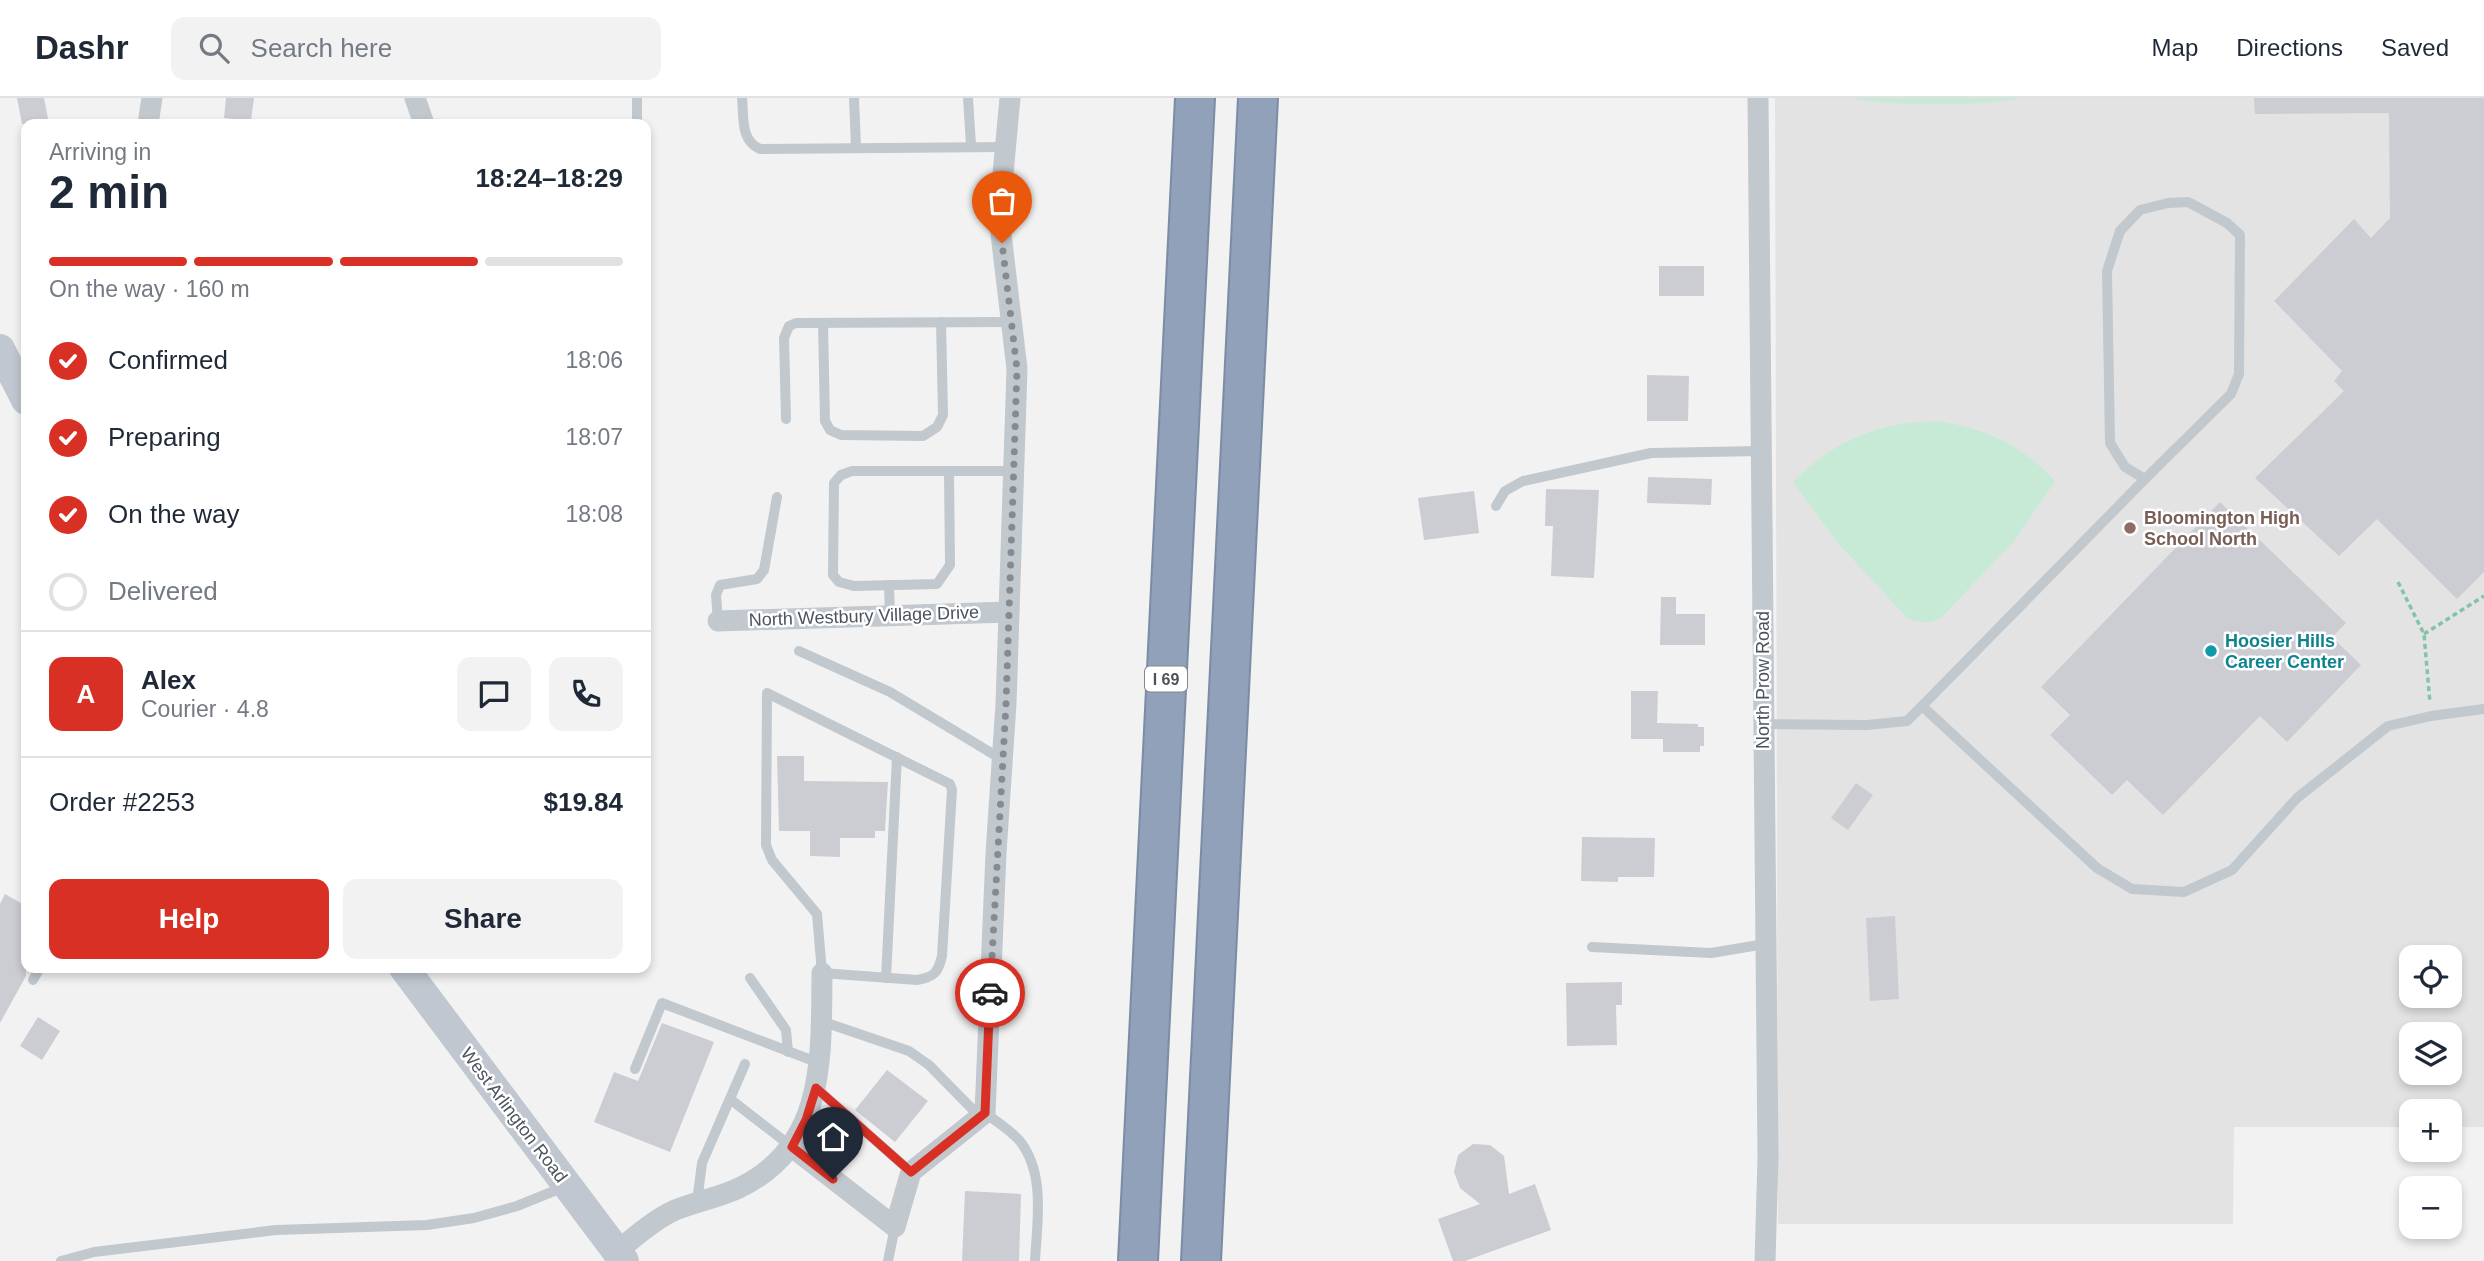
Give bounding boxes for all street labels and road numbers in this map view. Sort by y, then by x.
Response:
street label: North Westbury Village Drive [749,602,979,630]
street label: North Prow Road [1753,611,1773,749]
road number: I 69 [1145,666,1187,692]
street label: West Arlington Road [457,1044,571,1186]

